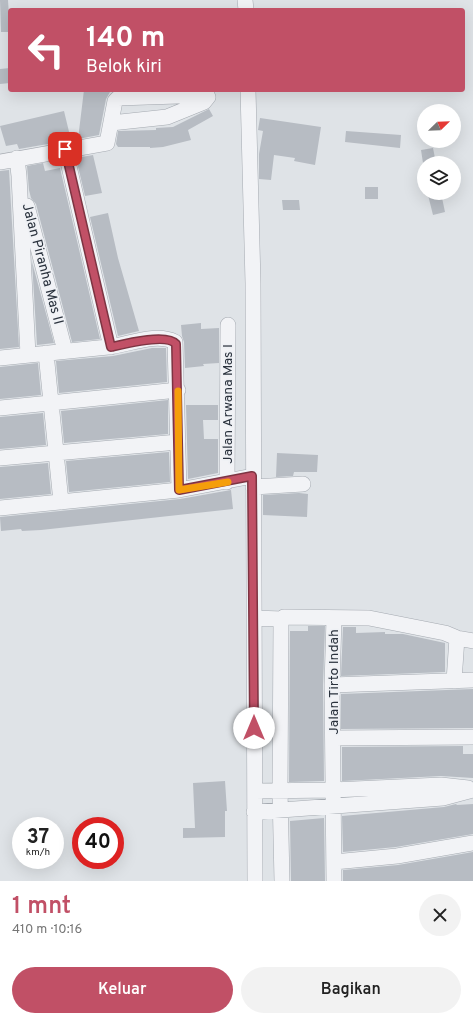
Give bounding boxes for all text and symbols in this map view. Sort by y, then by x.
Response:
text: 140 m [86,21,165,57]
icon: left [20,24,72,76]
text: Belok kiri [86,56,162,79]
north arrow [417,104,461,148]
map controls [417,104,461,200]
pin [48,132,82,166]
icon: arrive [54,138,76,160]
button: layers [417,156,461,200]
street label: Jalan Piranha Mas II [18,201,66,327]
street label: Jalan Arwana Mas I [220,344,237,464]
street label: Jalan Tirto Indah [326,629,343,735]
position arrow [233,707,275,749]
speed limit sign: 40 [72,817,124,869]
text: 37 [27,825,49,851]
text: km/h [26,846,50,859]
text: 1 mnt [12,892,71,922]
button: close [419,894,461,936]
text: 410 m · 10:16 [12,922,82,938]
button: Keluar [12,967,233,1013]
button: Bagikan [241,967,461,1013]

